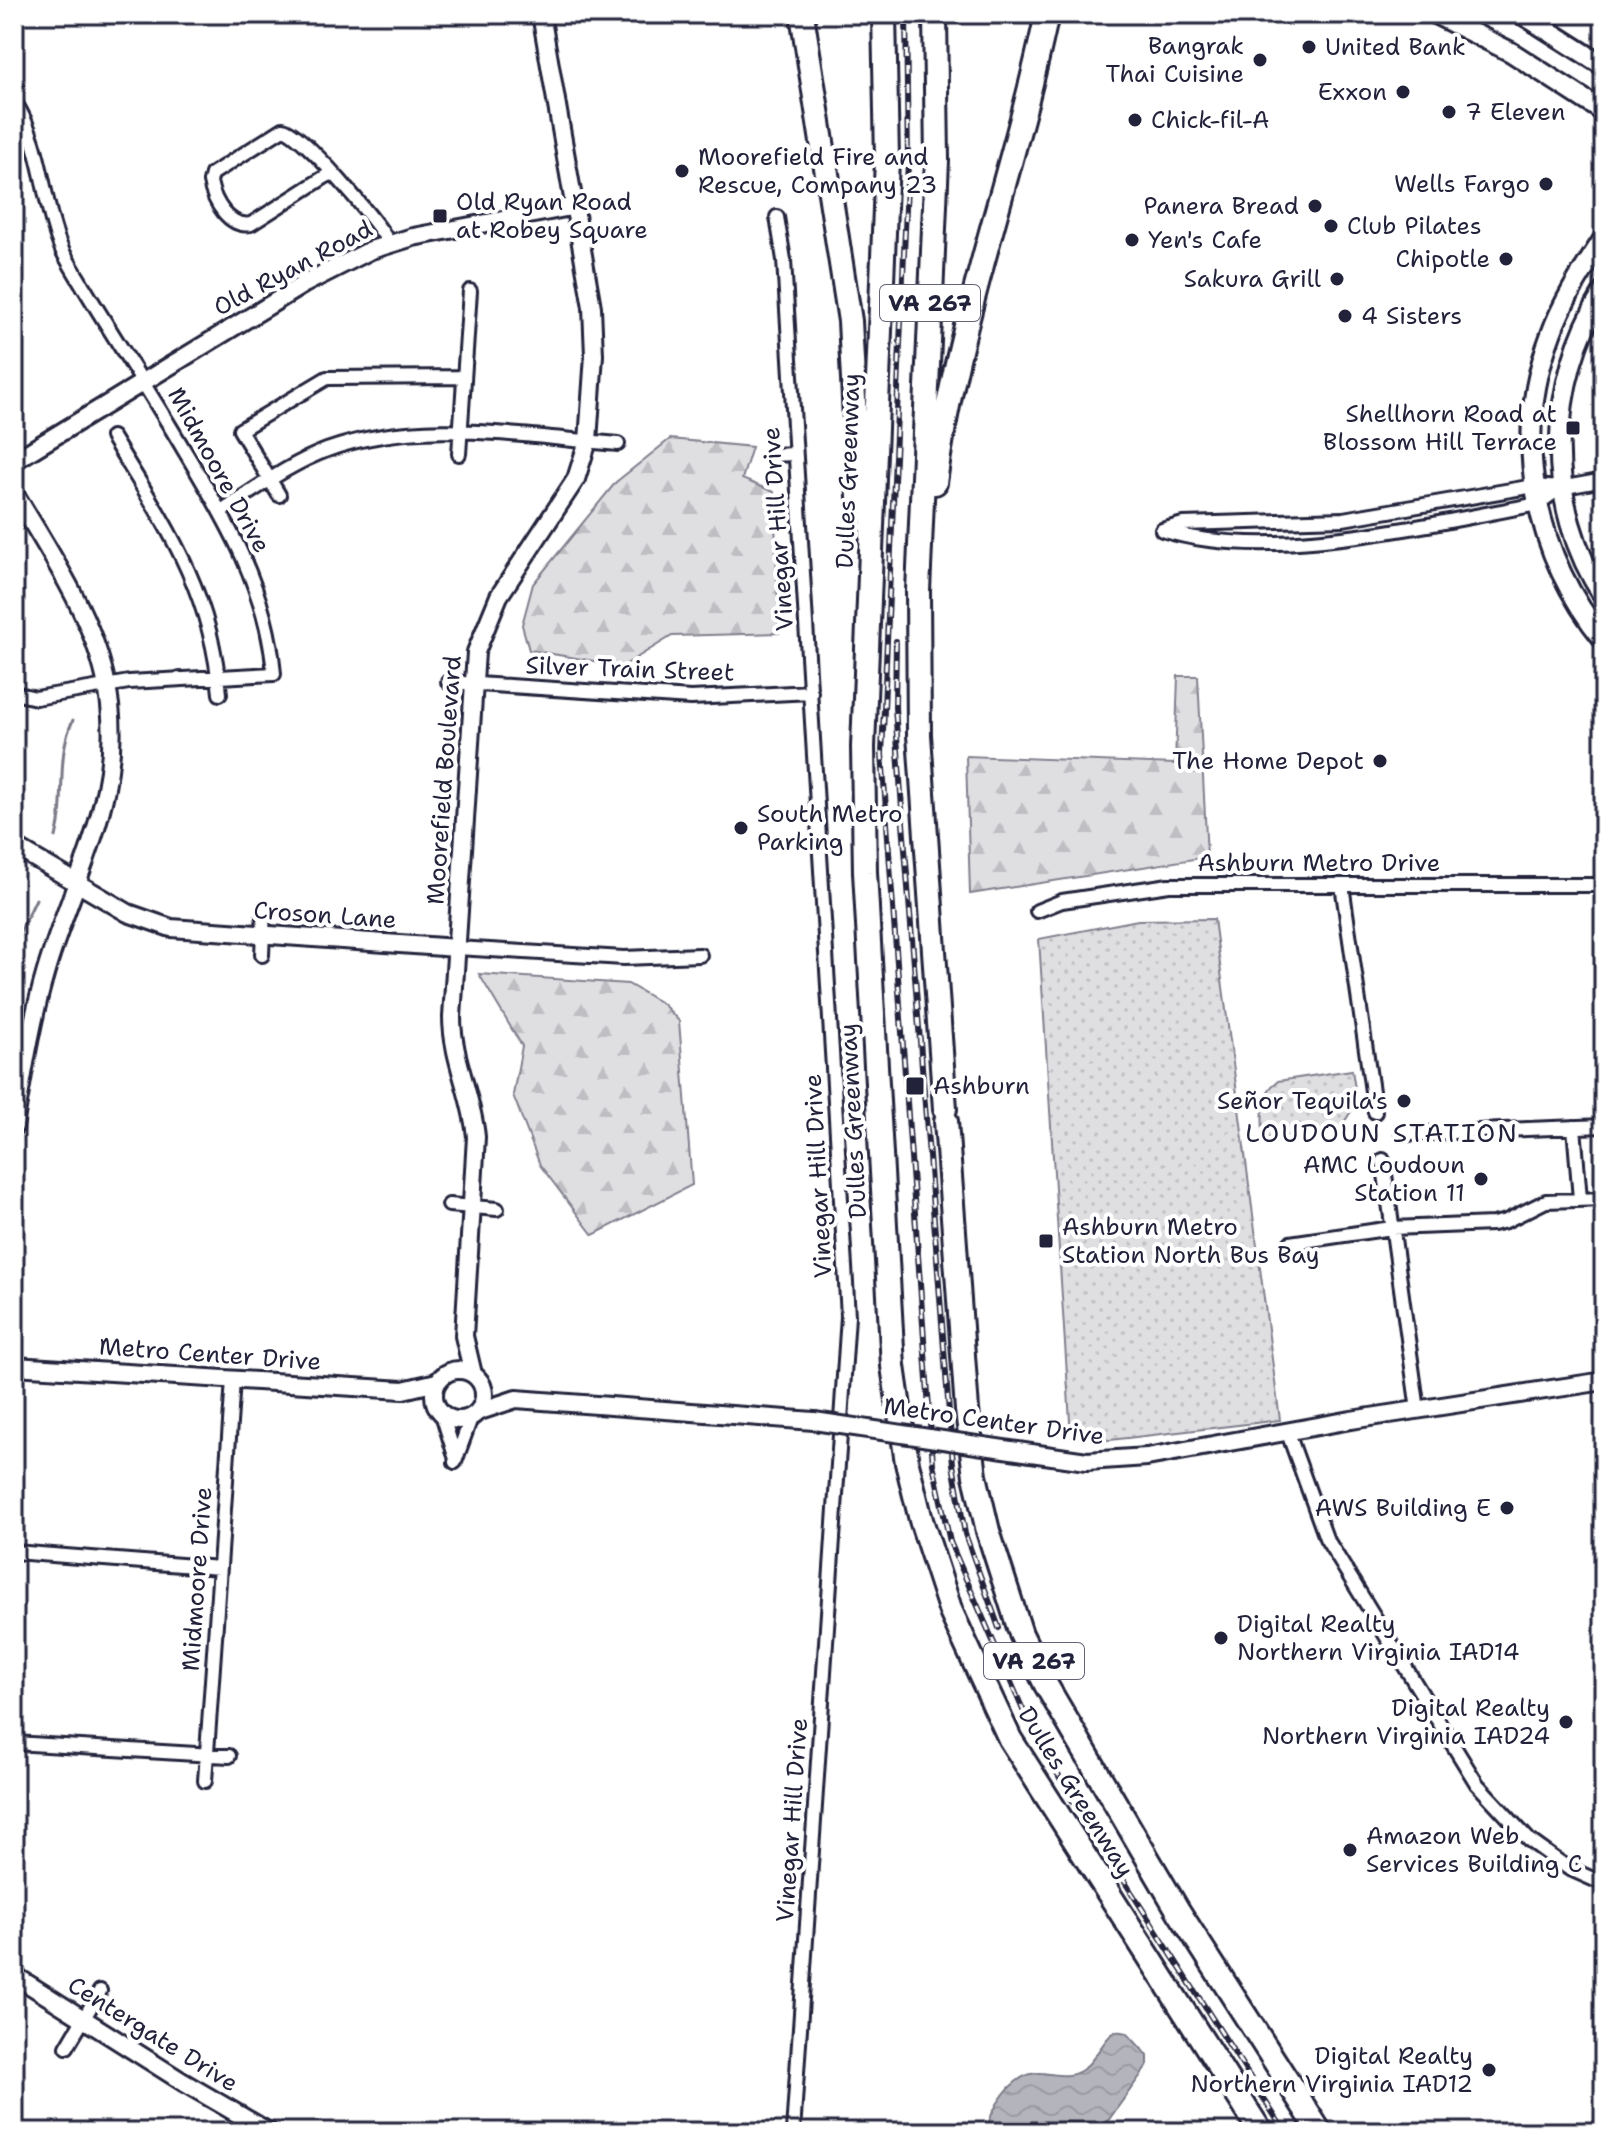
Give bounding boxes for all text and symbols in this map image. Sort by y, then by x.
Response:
place label: Bangrak Thai Cuisine [1106,30,1244,90]
place label: United Bank [1325,31,1466,63]
marker: United Bank [1300,38,1318,56]
marker: Bangrak Thai Cuisine [1251,51,1269,69]
place label: Exxon [1318,76,1387,108]
marker: Exxon [1394,83,1412,101]
place label: 7 Eleven [1465,96,1565,128]
marker: 7 Eleven [1440,103,1458,121]
place label: Chick-fil-A [1151,104,1270,136]
marker: Chick-fil-A [1126,111,1144,129]
place label: Moorefield Fire and Rescue, Company 23 [698,141,937,201]
marker: Moorefield Fire and Rescue, Company 23 [673,162,691,180]
place label: Wells Fargo [1394,168,1530,200]
marker: Wells Fargo [1537,175,1555,193]
place label: Old Ryan Road at Robey Square [456,186,648,246]
place label: Panera Bread [1143,190,1299,222]
marker: Panera Bread [1306,197,1324,215]
marker: Old Ryan Road at Robey Square [431,207,449,225]
place label: Club Pilates [1347,210,1482,242]
street label: Old Ryan Road [208,213,378,323]
marker: Club Pilates [1322,217,1340,235]
place label: Yen's Cafe [1148,224,1262,256]
marker: Yen's Cafe [1123,231,1141,249]
place label: Chipotle [1396,243,1490,275]
marker: Chipotle [1497,250,1515,268]
place label: Sakura Grill [1184,263,1322,295]
marker: Sakura Grill [1328,270,1346,288]
road number: VA 267 [880,285,980,321]
place label: 4 Sisters [1361,300,1462,332]
marker: 4 Sisters [1336,307,1354,325]
street label: Dulles Greenway [829,373,867,569]
street label: Midmoore Drive [160,381,278,559]
place label: Shellhorn Road at Blossom Hill Terrace [1323,398,1557,458]
marker: Shellhorn Road at Blossom Hill Terrace [1564,419,1582,437]
street label: Vinegar Hill Drive [755,426,801,632]
street label: Silver Train Street [525,649,735,689]
street label: Moorefield Boulevard [419,654,469,906]
place label: The Home Depot [1172,745,1364,777]
marker: The Home Depot [1371,752,1389,770]
place label: South Metro Parking [757,798,903,858]
marker: South Metro Parking [732,819,750,837]
street label: Ashburn Metro Drive [1198,847,1440,879]
street label: Croson Lane [253,894,397,936]
street label: Dulles Greenway [832,1023,874,1219]
place label: Ashburn [933,1070,1030,1102]
street label: Vinegar Hill Drive [797,1073,839,1279]
marker: Ashburn [904,1075,926,1097]
place label: Señor Tequila's [1217,1085,1388,1117]
marker: Señor Tequila's [1395,1092,1413,1110]
district label: LOUDOUN STATION [1245,1115,1519,1150]
place label: AMC Loudoun Station 11 [1303,1149,1465,1209]
marker: AMC Loudoun Station 11 [1472,1170,1490,1188]
place label: Ashburn Metro Station North Bus Bay [1062,1211,1320,1271]
marker: Ashburn Metro Station North Bus Bay [1037,1232,1055,1250]
street label: Metro Center Drive [98,1330,322,1378]
street label: Metro Center Drive [882,1390,1106,1452]
street label: Midmoore Drive [175,1486,219,1672]
place label: AWS Building E [1315,1492,1491,1524]
marker: AWS Building E [1498,1499,1516,1517]
place label: Digital Realty Northern Virginia IAD14 [1237,1608,1520,1668]
marker: Digital Realty Northern Virginia IAD14 [1212,1629,1230,1647]
road number: VA 267 [984,1643,1084,1679]
place label: Digital Realty Northern Virginia IAD24 [1262,1692,1550,1752]
street label: Dulles Greenway [1011,1701,1141,1883]
marker: Digital Realty Northern Virginia IAD24 [1557,1713,1575,1731]
street label: Vinegar Hill Drive [769,1717,815,1923]
place label: Amazon Web Services Building C [1366,1820,1582,1880]
marker: Amazon Web Services Building C [1341,1841,1359,1859]
street label: Centergate Drive [62,1969,244,2099]
place label: Digital Realty Northern Virginia IAD12 [1191,2040,1473,2100]
marker: Digital Realty Northern Virginia IAD12 [1480,2061,1498,2079]

